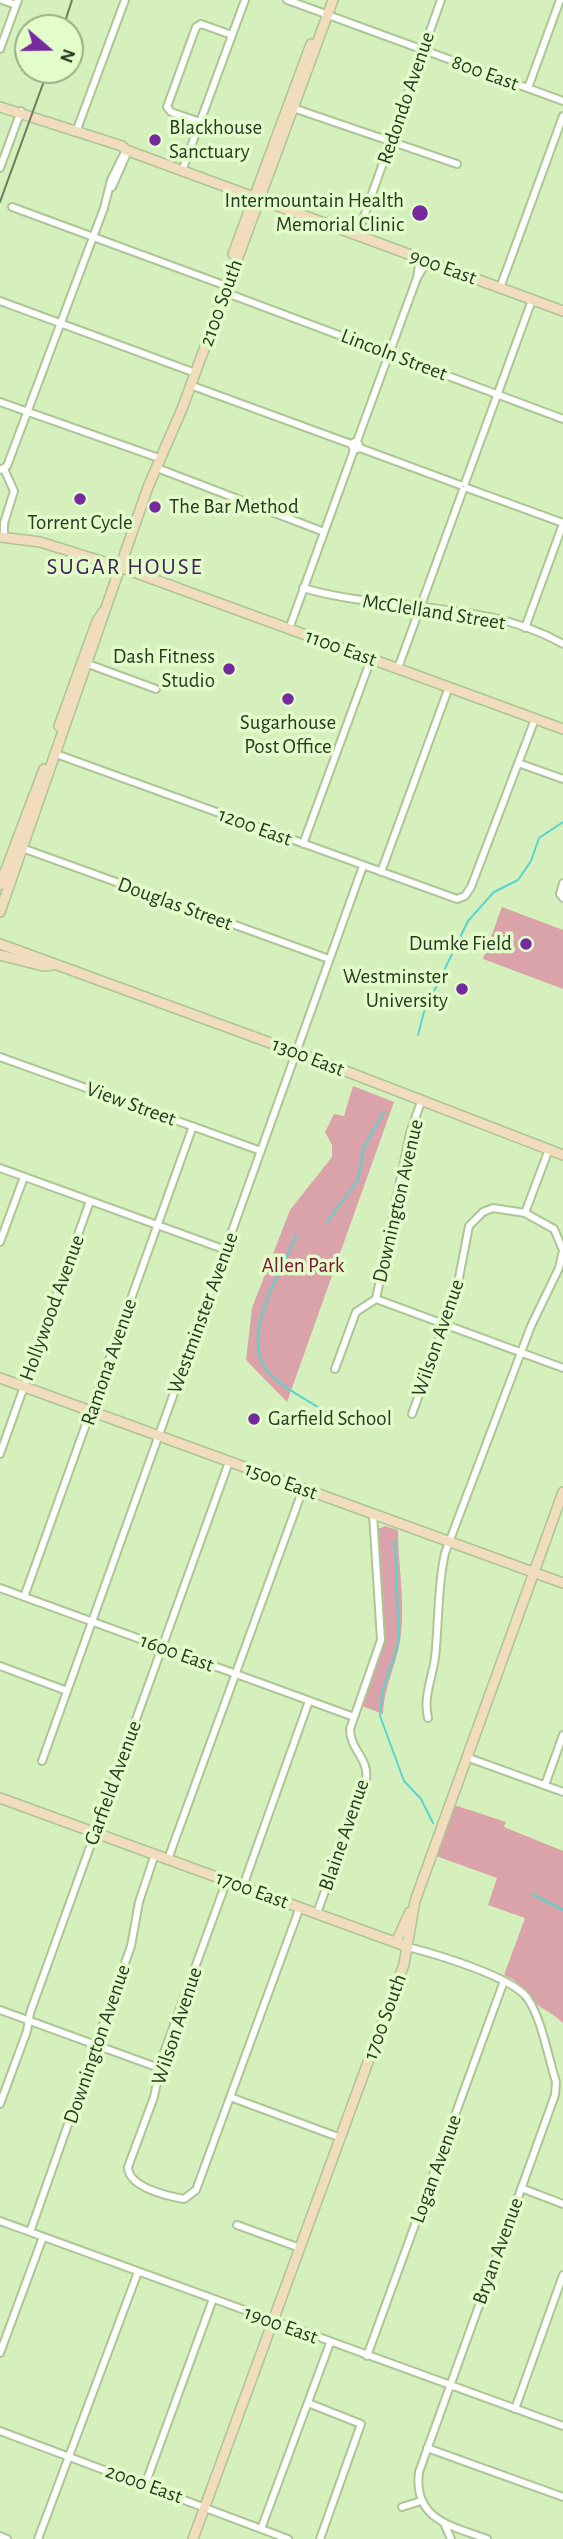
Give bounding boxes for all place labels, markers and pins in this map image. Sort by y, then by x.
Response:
place label: Blackhouse Sanctuary [169,115,262,165]
marker: Blackhouse Sanctuary [147,132,163,148]
place label: Intermountain Health Memorial Clinic [225,188,404,238]
marker: Intermountain Health Memorial Clinic [410,203,430,223]
marker: Torrent Cycle [72,491,88,507]
place label: The Bar Method [169,494,299,520]
marker: The Bar Method [147,499,163,515]
place label: Torrent Cycle [27,510,133,536]
place label: Dash Fitness Studio [113,644,215,694]
marker: Dash Fitness Studio [221,661,237,677]
marker: Sugarhouse Post Office [280,691,296,707]
place label: Sugarhouse Post Office [240,710,336,760]
place label: Dumke Field [409,931,512,957]
marker: Dumke Field [518,936,534,952]
place label: Westminster University [343,964,448,1014]
marker: Westminster University [454,981,470,997]
place label: Garfield School [268,1406,392,1432]
marker: Garfield School [246,1411,262,1427]

